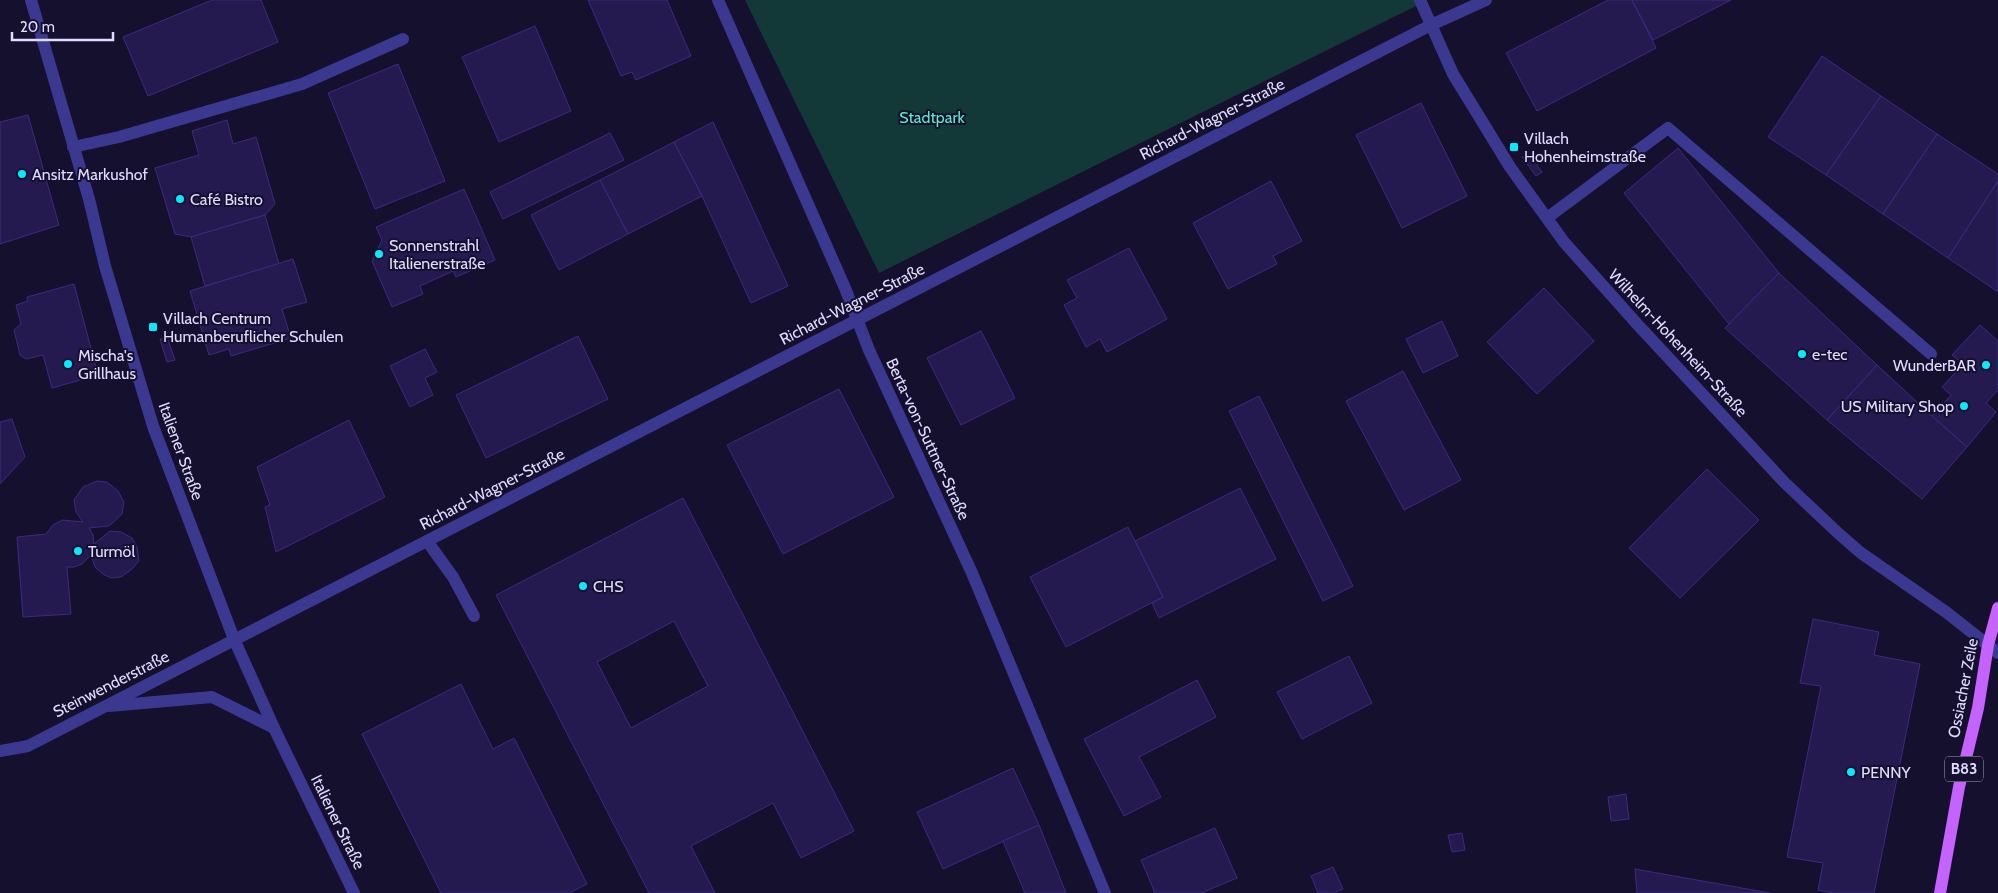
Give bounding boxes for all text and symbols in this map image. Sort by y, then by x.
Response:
scale bar [12,10,114,42]
text: 20 m [20,18,55,36]
street label: Richard-Wagner-Straße [1136,74,1288,164]
park label: Stadtpark [899,108,965,127]
place label: Villach Hohenheimstraße [1524,129,1646,166]
marker: Villach Hohenheimstraße [1508,141,1520,153]
place label: Ansitz Markushof [32,165,149,184]
marker: Ansitz Markushof [16,168,28,180]
place label: Café Bistro [190,190,263,209]
marker: Café Bistro [174,193,186,205]
place label: Sonnenstrahl Italienerstraße [389,236,486,273]
marker: Sonnenstrahl Italienerstraße [373,248,385,260]
street label: Richard-Wagner-Straße [776,259,928,349]
street label: Wilhelm-Hohenheim-Straße [1605,265,1751,421]
place label: Villach Centrum Humanberuflicher Schulen [163,309,343,346]
marker: Villach Centrum Humanberuflicher Schulen [147,321,159,333]
place label: e-tec [1812,345,1848,364]
place label: Mischa's Grillhaus [78,346,136,383]
marker: e-tec [1796,348,1808,360]
street label: Berta-von-Suttner-Straße [882,355,974,523]
place label: WunderBAR [1893,356,1976,375]
marker: Mischa's Grillhaus [62,358,74,370]
marker: WunderBAR [1980,359,1992,371]
place label: US Military Shop [1841,397,1954,416]
street label: Italiener Straße [155,400,207,502]
marker: US Military Shop [1958,400,1970,412]
street label: Richard-Wagner-Straße [416,444,568,534]
place label: Turmöl [88,542,135,561]
marker: Turmöl [72,545,84,557]
place label: CHS [593,577,624,596]
marker: CHS [577,580,589,592]
street label: Ossiacher Zeile [1944,637,1982,739]
street label: Steinwenderstraße [50,647,172,721]
road number: B83 [1945,756,1983,782]
place label: PENNY [1861,763,1912,782]
marker: PENNY [1845,766,1857,778]
street label: Italiener Straße [307,772,369,872]

